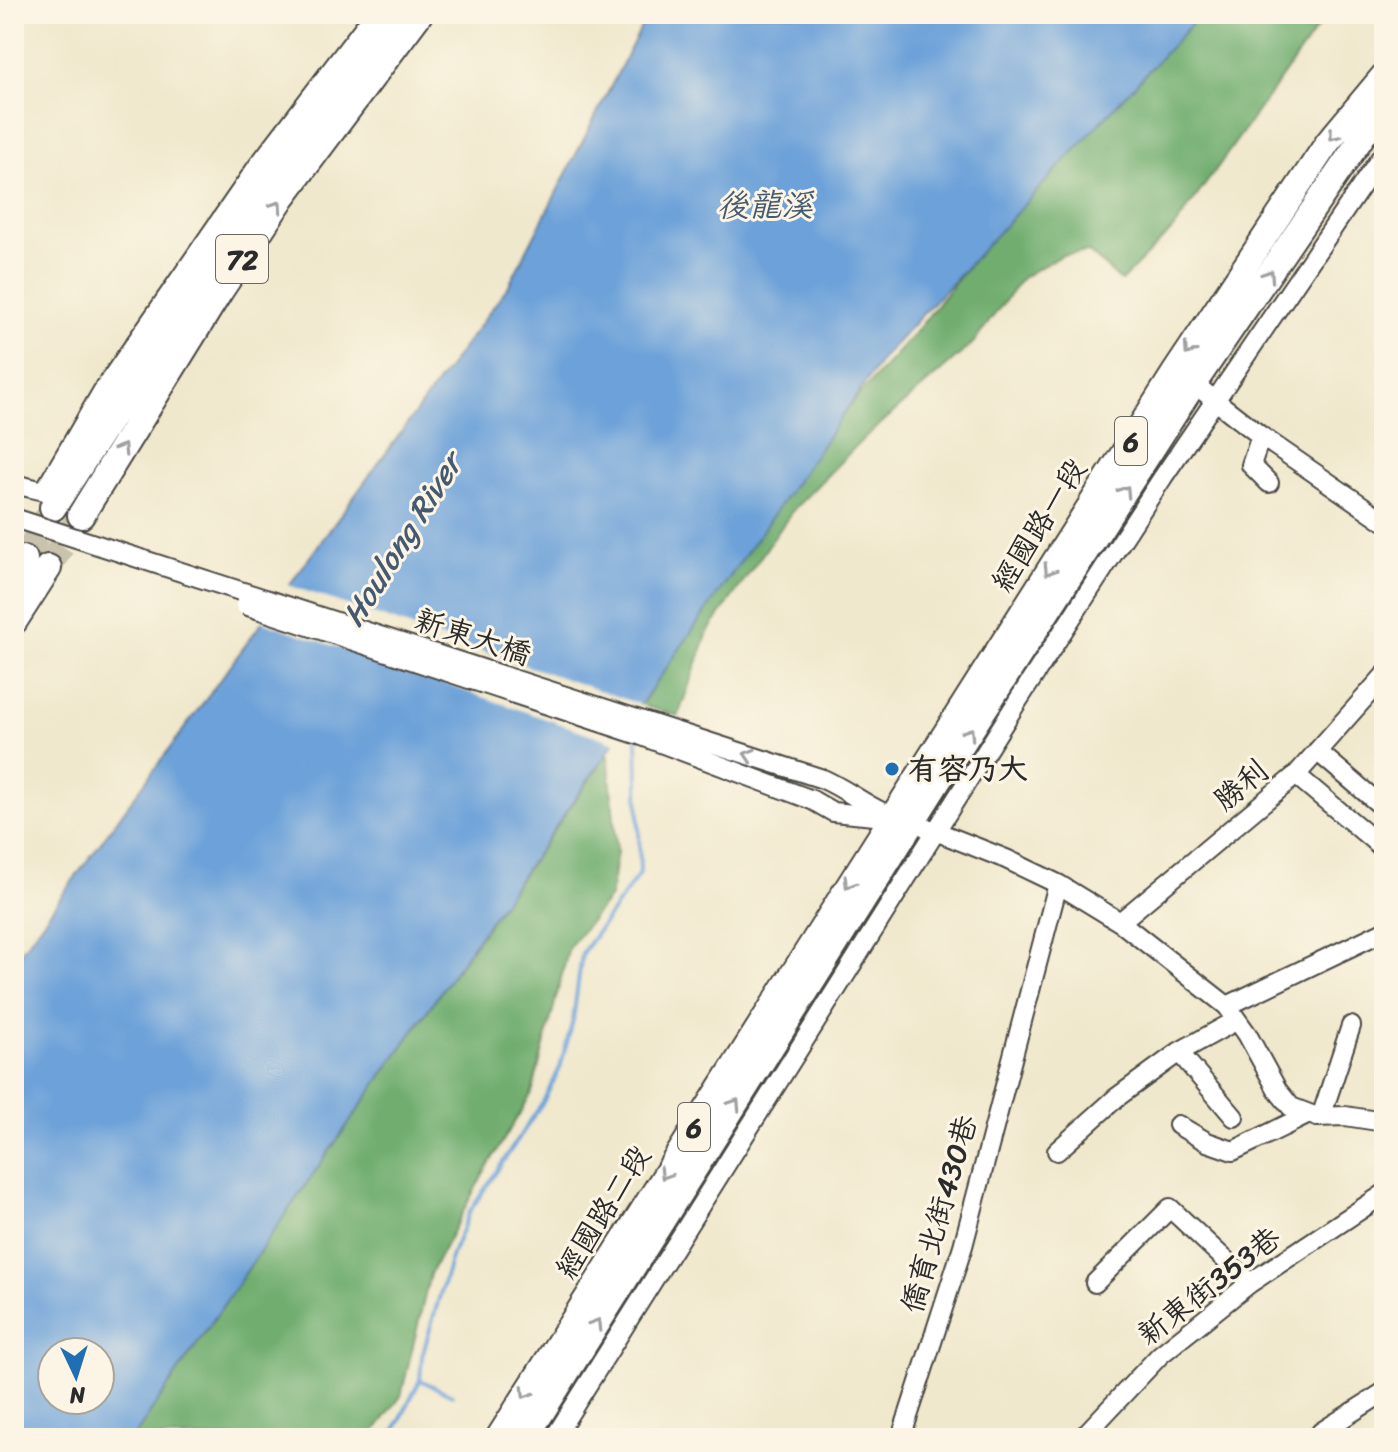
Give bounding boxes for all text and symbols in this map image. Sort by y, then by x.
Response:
one-way arrow [1330,126,1344,141]
water label: 後龍溪 [717,177,815,234]
one-way arrow [267,200,282,214]
road number: 72 [216,235,268,283]
one-way arrow [1259,269,1274,283]
one-way arrow [1184,342,1199,356]
road number: 6 [1115,417,1147,465]
water label: Houlong River [326,437,481,638]
one-way arrow [113,443,128,458]
street label: 經國路一段 [976,447,1102,603]
one-way arrow [1116,485,1131,500]
one-way arrow [1044,561,1059,575]
street label: 新東大橋 [408,593,538,681]
one-way arrow [960,728,975,742]
place label: 有容乃大 [908,742,1028,796]
street label: 勝利 [1201,745,1281,825]
one-way arrow [743,748,756,764]
marker: 有容乃大 [883,760,901,778]
one-way arrow [844,874,859,889]
one-way arrow [726,1099,741,1113]
road number: 6 [678,1103,710,1151]
street label: 僑育北街430巷 [885,1108,993,1320]
street label: 經國路二段 [540,1134,666,1290]
one-way arrow [660,1165,675,1180]
street label: 新東街353巷 [1125,1212,1293,1360]
one-way arrow [587,1318,602,1333]
north arrow [36,1336,116,1416]
text: N [68,1375,87,1415]
one-way arrow [521,1385,536,1399]

